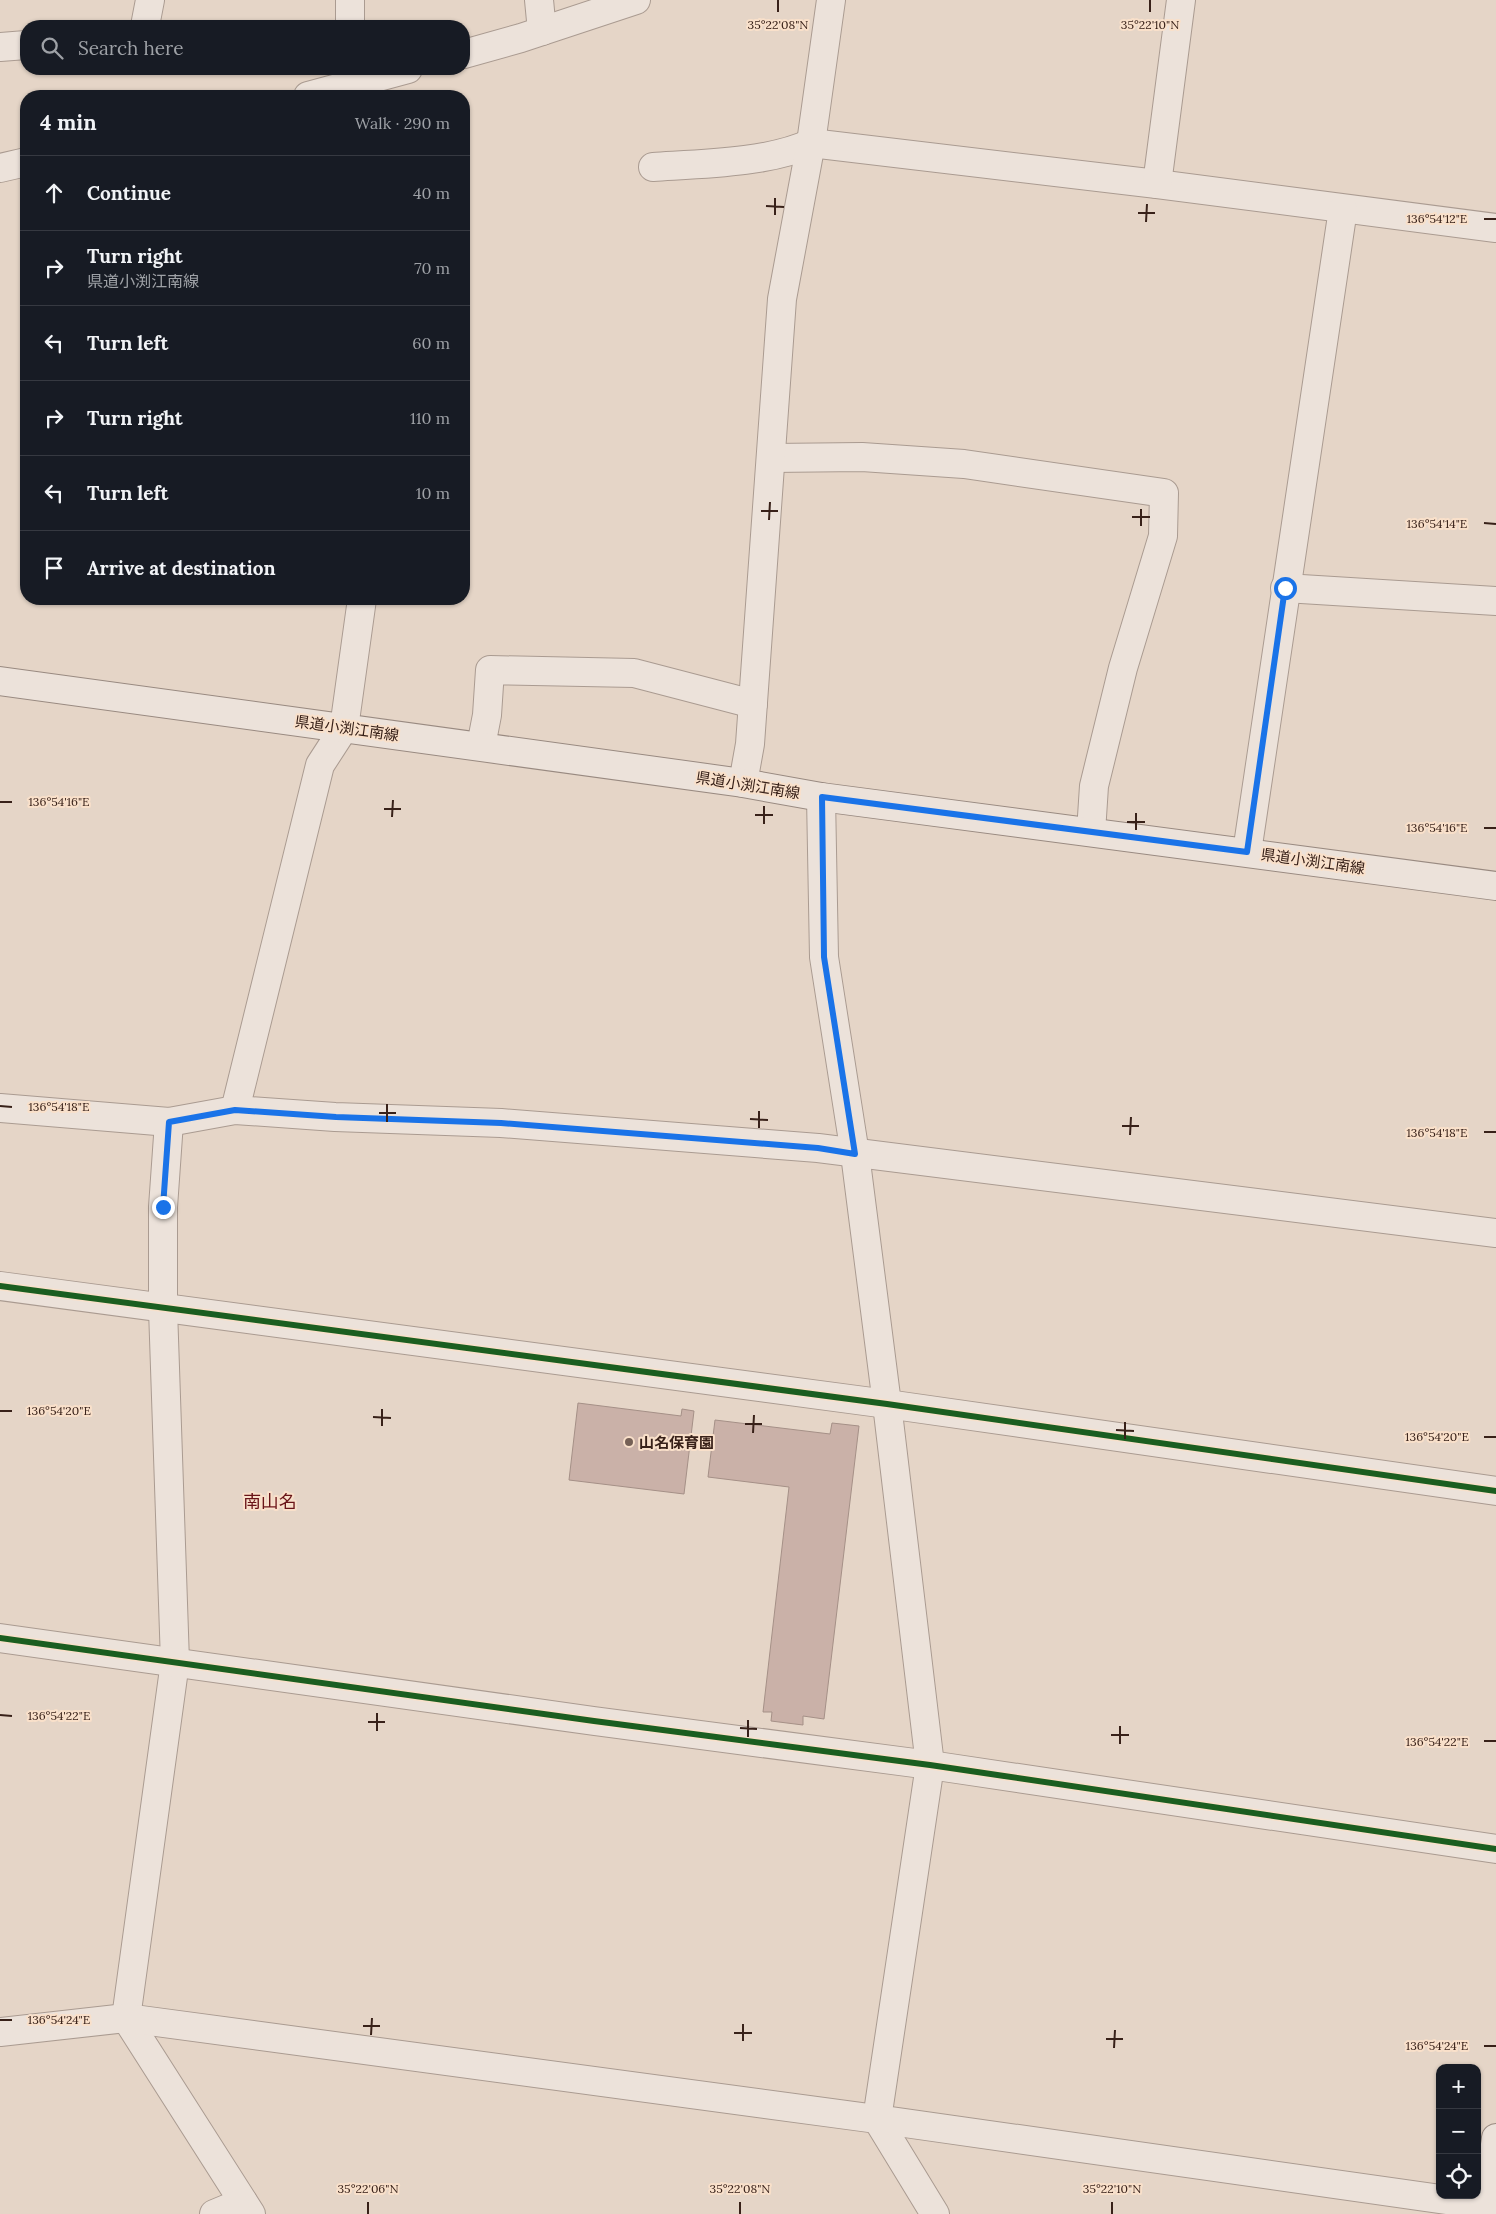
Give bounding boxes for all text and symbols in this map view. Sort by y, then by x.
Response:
text: 35°22'08"N [748,17,808,32]
text: 35°22'10"N [1121,17,1179,32]
search box [20,20,470,75]
icon: search [38,34,66,62]
text: Search here [78,36,184,60]
text: 4 min [40,109,97,136]
text: Walk · 290 m [355,113,450,133]
icon: ahead [40,179,68,207]
text: Continue [87,181,171,205]
text: 40 m [413,183,450,203]
text: 136°54'12"E [1407,211,1467,226]
text: Turn right [87,244,183,268]
icon: right [40,254,68,282]
text: 70 m [414,258,450,278]
text: 県道小渕江南線 [87,271,199,291]
icon: left [40,329,68,357]
text: Turn left [87,331,168,355]
text: 60 m [412,333,450,353]
icon: right [40,404,68,432]
text: Turn right [87,406,183,430]
text: 110 m [410,408,450,428]
icon: left [40,479,68,507]
text: Turn left [87,481,168,505]
text: 10 m [416,483,450,503]
text: 136°54'14"E [1407,516,1467,531]
icon: arrive [40,554,68,582]
text: Arrive at destination [87,556,276,580]
route start [1274,577,1297,600]
street label: 県道小渕江南線 [294,711,400,745]
street label: 県道小渕江南線 [695,767,801,803]
text: 136°54'16"E [28,794,90,809]
text: 136°54'16"E [1406,820,1468,835]
street label: 県道小渕江南線 [1260,844,1366,878]
text: 136°54'18"E [29,1099,89,1114]
text: 136°54'18"E [1407,1125,1467,1140]
route end [152,1196,175,1219]
text: 136°54'20"E [27,1403,91,1418]
text: 136°54'20"E [1405,1429,1469,1444]
place label: 山名保育園 [639,1433,714,1452]
marker: 山名保育園 [623,1436,635,1448]
district label: 南山名 [243,1490,297,1513]
text: 136°54'22"E [28,1708,90,1723]
text: 136°54'22"E [1406,1734,1468,1749]
text: 136°54'24"E [28,2012,90,2027]
text: 136°54'24"E [1406,2038,1468,2053]
map controls [1436,2064,1481,2199]
button: + [1436,2064,1481,2109]
button: − [1436,2109,1481,2154]
button: locate [1436,2154,1481,2199]
text: 35°22'06"N [337,2181,399,2196]
text: 35°22'08"N [710,2181,770,2196]
text: 35°22'10"N [1083,2181,1141,2196]

